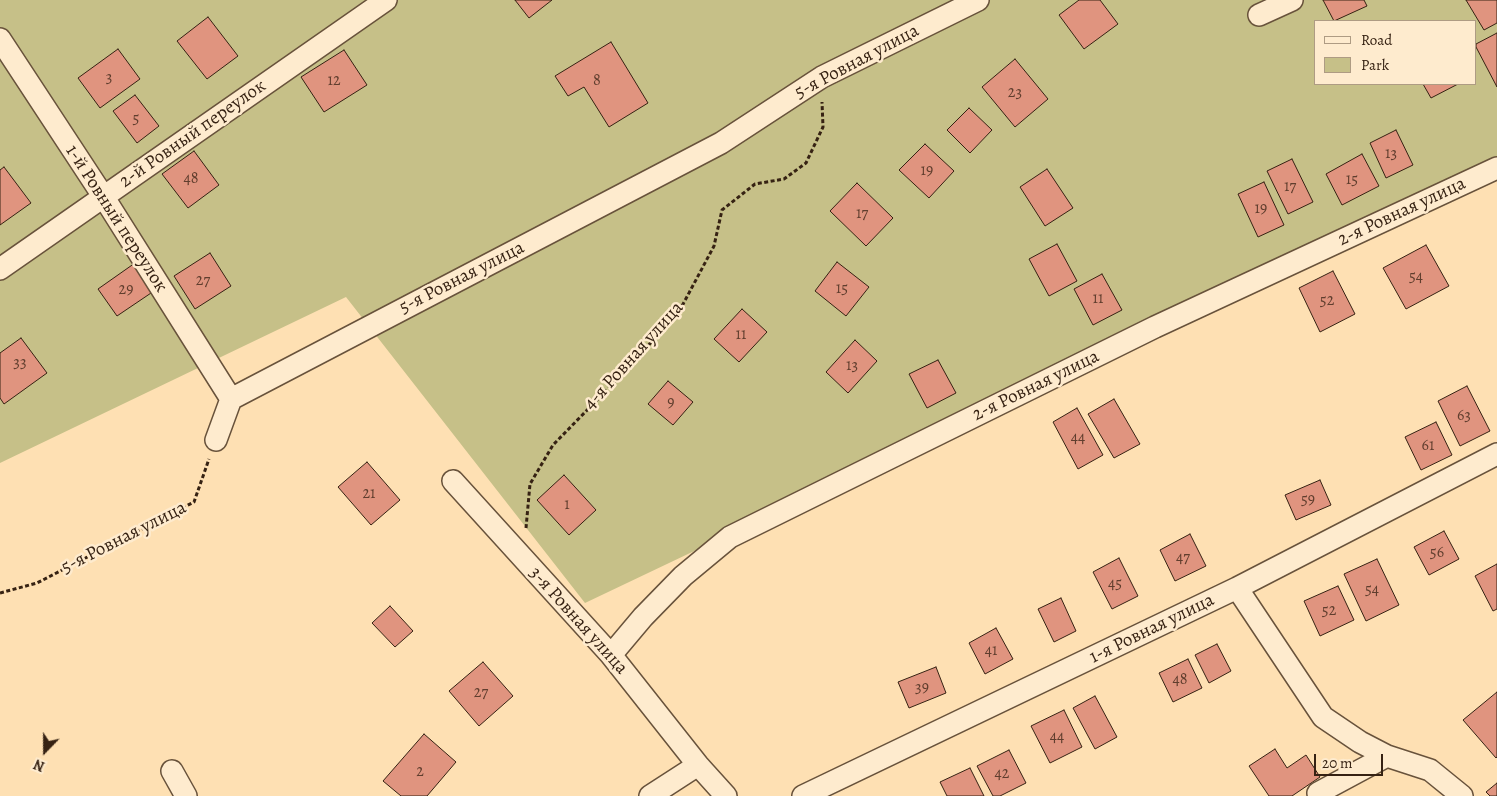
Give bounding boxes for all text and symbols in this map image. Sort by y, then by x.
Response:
street label: 5-я Ровная улица [791,20,923,104]
legend [1314,20,1477,85]
text: Road [1361,30,1392,50]
text: Park [1361,55,1389,75]
house number: 3 [106,68,112,88]
house number: 12 [327,71,341,91]
house number: 8 [593,71,601,91]
street label: 2-й Ровный переулок [115,75,271,193]
house number: 23 [1008,83,1022,103]
house number: 5 [133,109,139,129]
street label: 1-й Ровный переулок [60,141,172,297]
house number: 13 [1385,144,1397,164]
house number: 19 [921,161,933,181]
house number: 48 [183,169,199,189]
house number: 15 [1346,170,1358,190]
street label: 2-я Ровная улица [1335,172,1469,252]
house number: 17 [1284,177,1296,197]
house number: 19 [1255,199,1267,219]
house number: 17 [856,204,868,224]
street label: 5-я Ровная улица [396,237,528,319]
house number: 54 [1409,267,1423,287]
house number: 27 [196,271,210,291]
house number: 15 [836,279,848,299]
house number: 29 [119,280,133,300]
house number: 11 [1093,289,1103,309]
house number: 52 [1320,291,1334,311]
street label: 4-я Ровная улица [579,297,689,415]
house number: 11 [736,325,746,345]
street label: 2-я Ровная улица [969,345,1103,427]
house number: 33 [13,353,27,373]
house number: 13 [846,356,858,376]
house number: 9 [667,393,675,413]
house number: 63 [1457,406,1471,426]
house number: 44 [1071,428,1085,448]
house number: 61 [1422,436,1434,456]
house number: 21 [362,484,376,504]
house number: 59 [1301,490,1315,510]
house number: 1 [564,495,570,515]
street label: 5-я Ровная улица [58,497,190,579]
house number: 56 [1430,543,1444,563]
house number: 47 [1176,548,1190,568]
street label: 3-я Ровная улица [524,562,632,680]
house number: 45 [1108,574,1122,594]
house number: 54 [1365,580,1379,600]
street label: 1-я Ровная улица [1086,589,1218,669]
house number: 52 [1322,601,1336,621]
house number: 41 [985,641,997,661]
house number: 48 [1172,670,1188,690]
house number: 39 [915,678,929,698]
house number: 27 [474,683,488,703]
north arrow [20,726,70,776]
house number: 44 [1050,727,1064,747]
scale bar [1317,744,1386,776]
text: 20 m [1322,753,1353,773]
text: N [31,755,47,776]
house number: 2 [416,762,424,782]
house number: 42 [995,764,1009,784]

